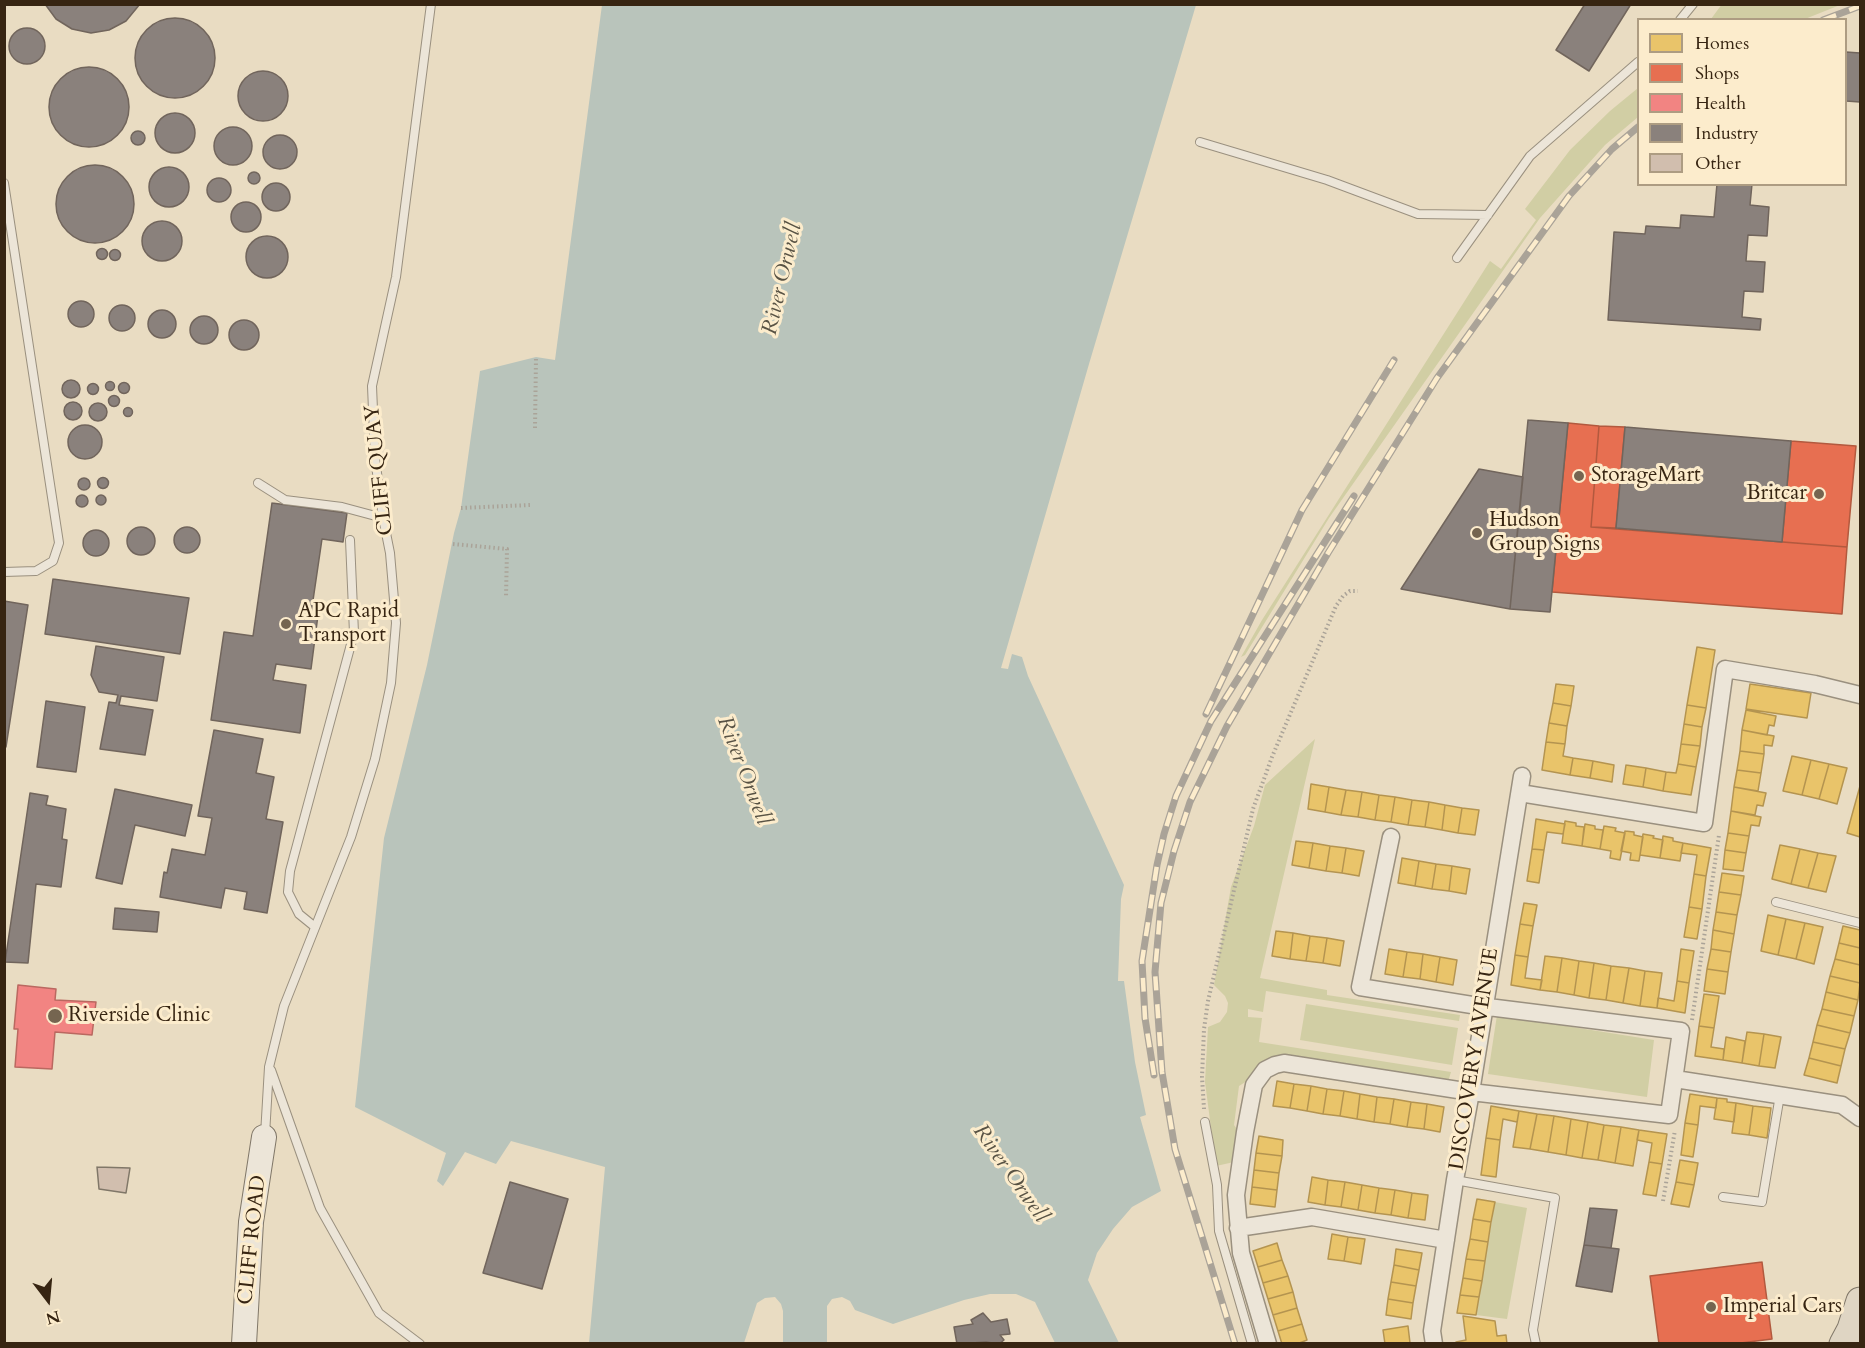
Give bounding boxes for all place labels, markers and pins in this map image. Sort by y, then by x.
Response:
place label: StorageMart [1591,463,1701,489]
marker: StorageMart [1572,469,1586,483]
place label: Britcar [1746,481,1807,507]
marker: Britcar [1812,487,1826,501]
place label: Hudson Group Signs [1489,508,1600,558]
marker: Hudson Group Signs [1470,526,1484,540]
place label: APC Rapid Transport [298,599,399,649]
marker: APC Rapid Transport [279,617,293,631]
place label: Riverside Clinic [68,1003,210,1029]
marker: Riverside Clinic [46,1007,64,1025]
place label: Imperial Cars [1723,1294,1842,1320]
marker: Imperial Cars [1704,1300,1718,1314]

